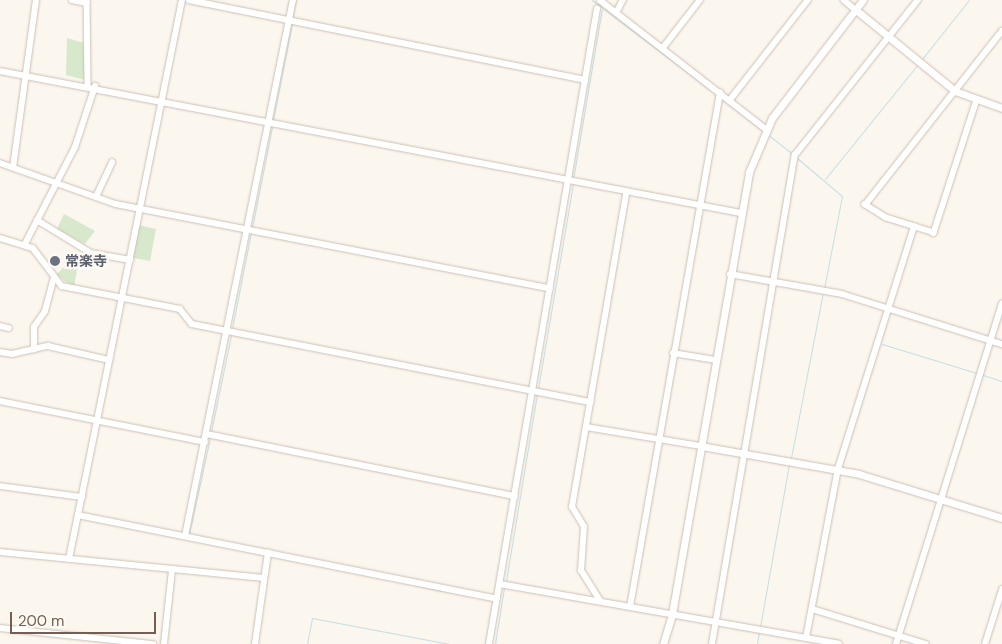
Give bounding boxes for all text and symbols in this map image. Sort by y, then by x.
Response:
place label: 常楽寺 [65,253,107,269]
marker: 常楽寺 [49,255,61,267]
scale bar [12,602,159,634]
text: 200 m [18,611,64,631]

